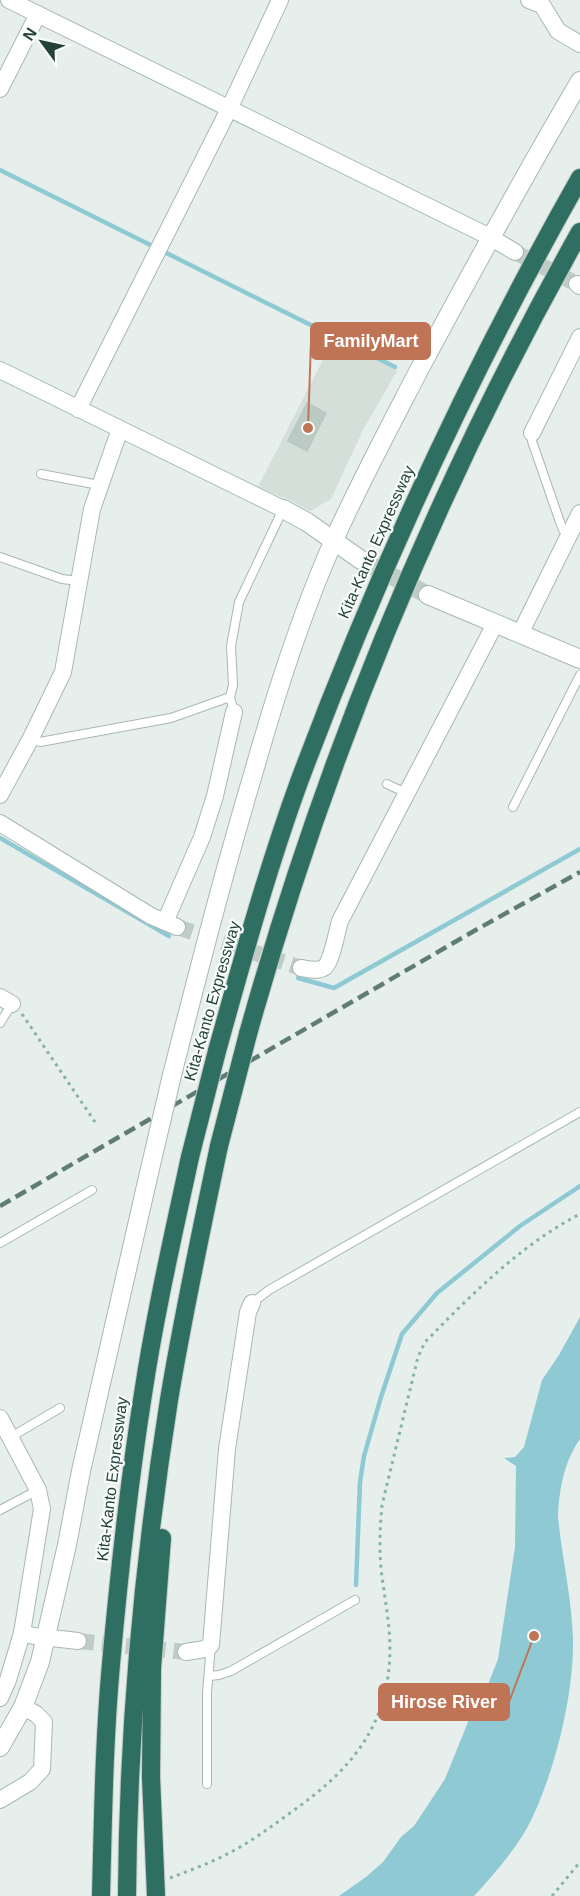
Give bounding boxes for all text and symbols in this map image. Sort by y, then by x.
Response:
north arrow [12,12,72,72]
text: N [20,25,40,44]
callout: FamilyMart [311,323,430,359]
text: FamilyMart [323,331,419,351]
street label: Kita-Kanto Expressway [335,463,417,621]
street label: Kita-Kanto Expressway [181,919,243,1083]
street label: Kita-Kanto Expressway [93,1396,131,1562]
callout: Hirose River [379,1684,509,1720]
text: Hirose River [391,1692,497,1712]

